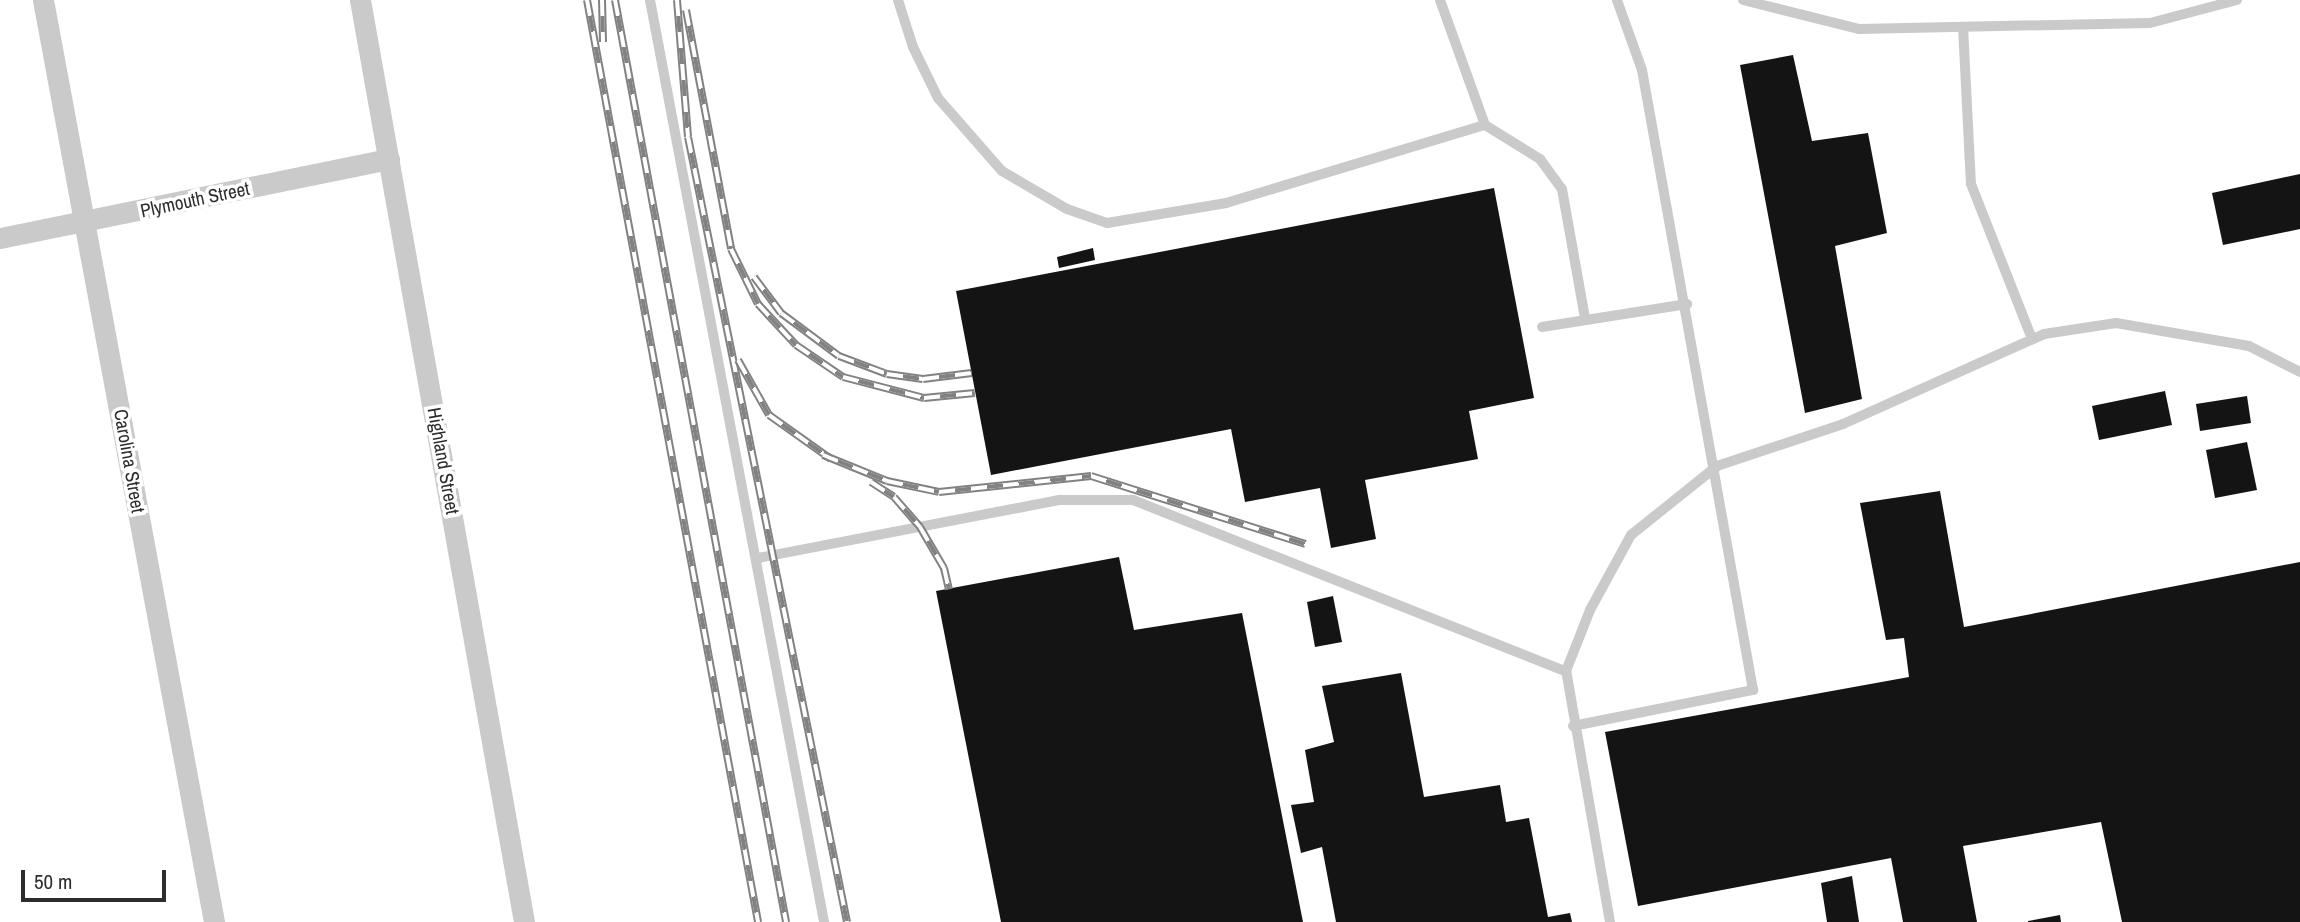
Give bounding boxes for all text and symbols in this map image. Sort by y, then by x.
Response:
street label: Plymouth Street [138,177,252,223]
street label: Highland Street [422,406,464,516]
street label: Carolina Street [109,407,149,515]
scale bar [24,856,170,900]
text: 50 m [34,867,72,896]

